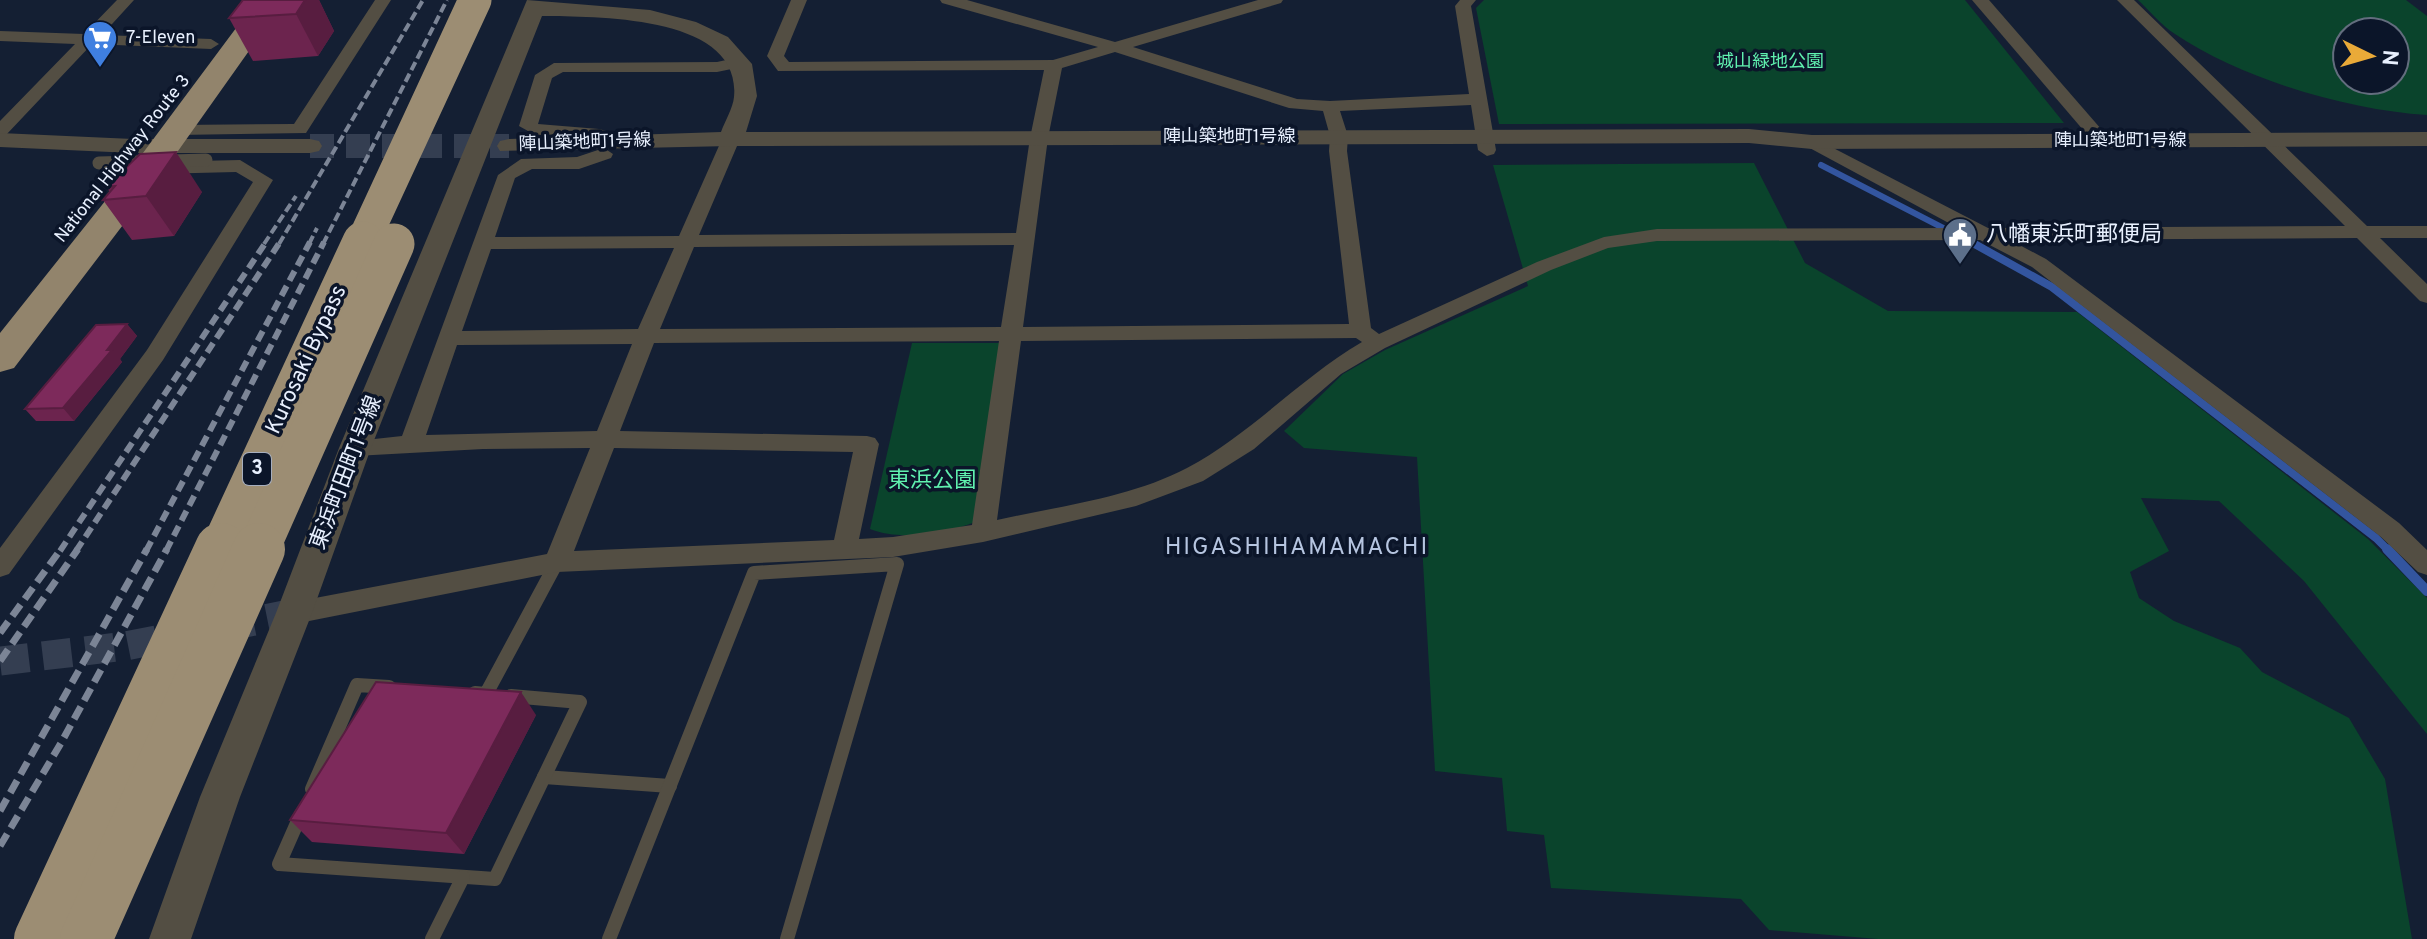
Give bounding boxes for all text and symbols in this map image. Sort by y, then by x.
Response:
north arrow [2331,16,2411,96]
supermarket icon: 7-Eleven [81,19,119,69]
place label: 7-Eleven [126,27,195,50]
text: N [2374,48,2403,67]
park label: 城山緑地公園 [1716,51,1824,74]
street label: National Highway Route 3 [50,70,196,248]
street label: 陣山築地町1号線 [1163,126,1295,149]
street label: 陣山築地町1号線 [518,129,652,157]
street label: 陣山築地町1号線 [2054,130,2186,153]
public building icon: 八幡東浜町郵便局 [1941,216,1979,266]
place label: 八幡東浜町郵便局 [1986,222,2162,249]
street label: Kurosaki Bypass [261,281,353,439]
street label: 東浜町田町1号線 [305,392,389,554]
road number: 3 [243,453,271,485]
park label: 東浜公園 [888,468,976,495]
district label: HIGASHIHAMAMACHI [1165,533,1429,563]

